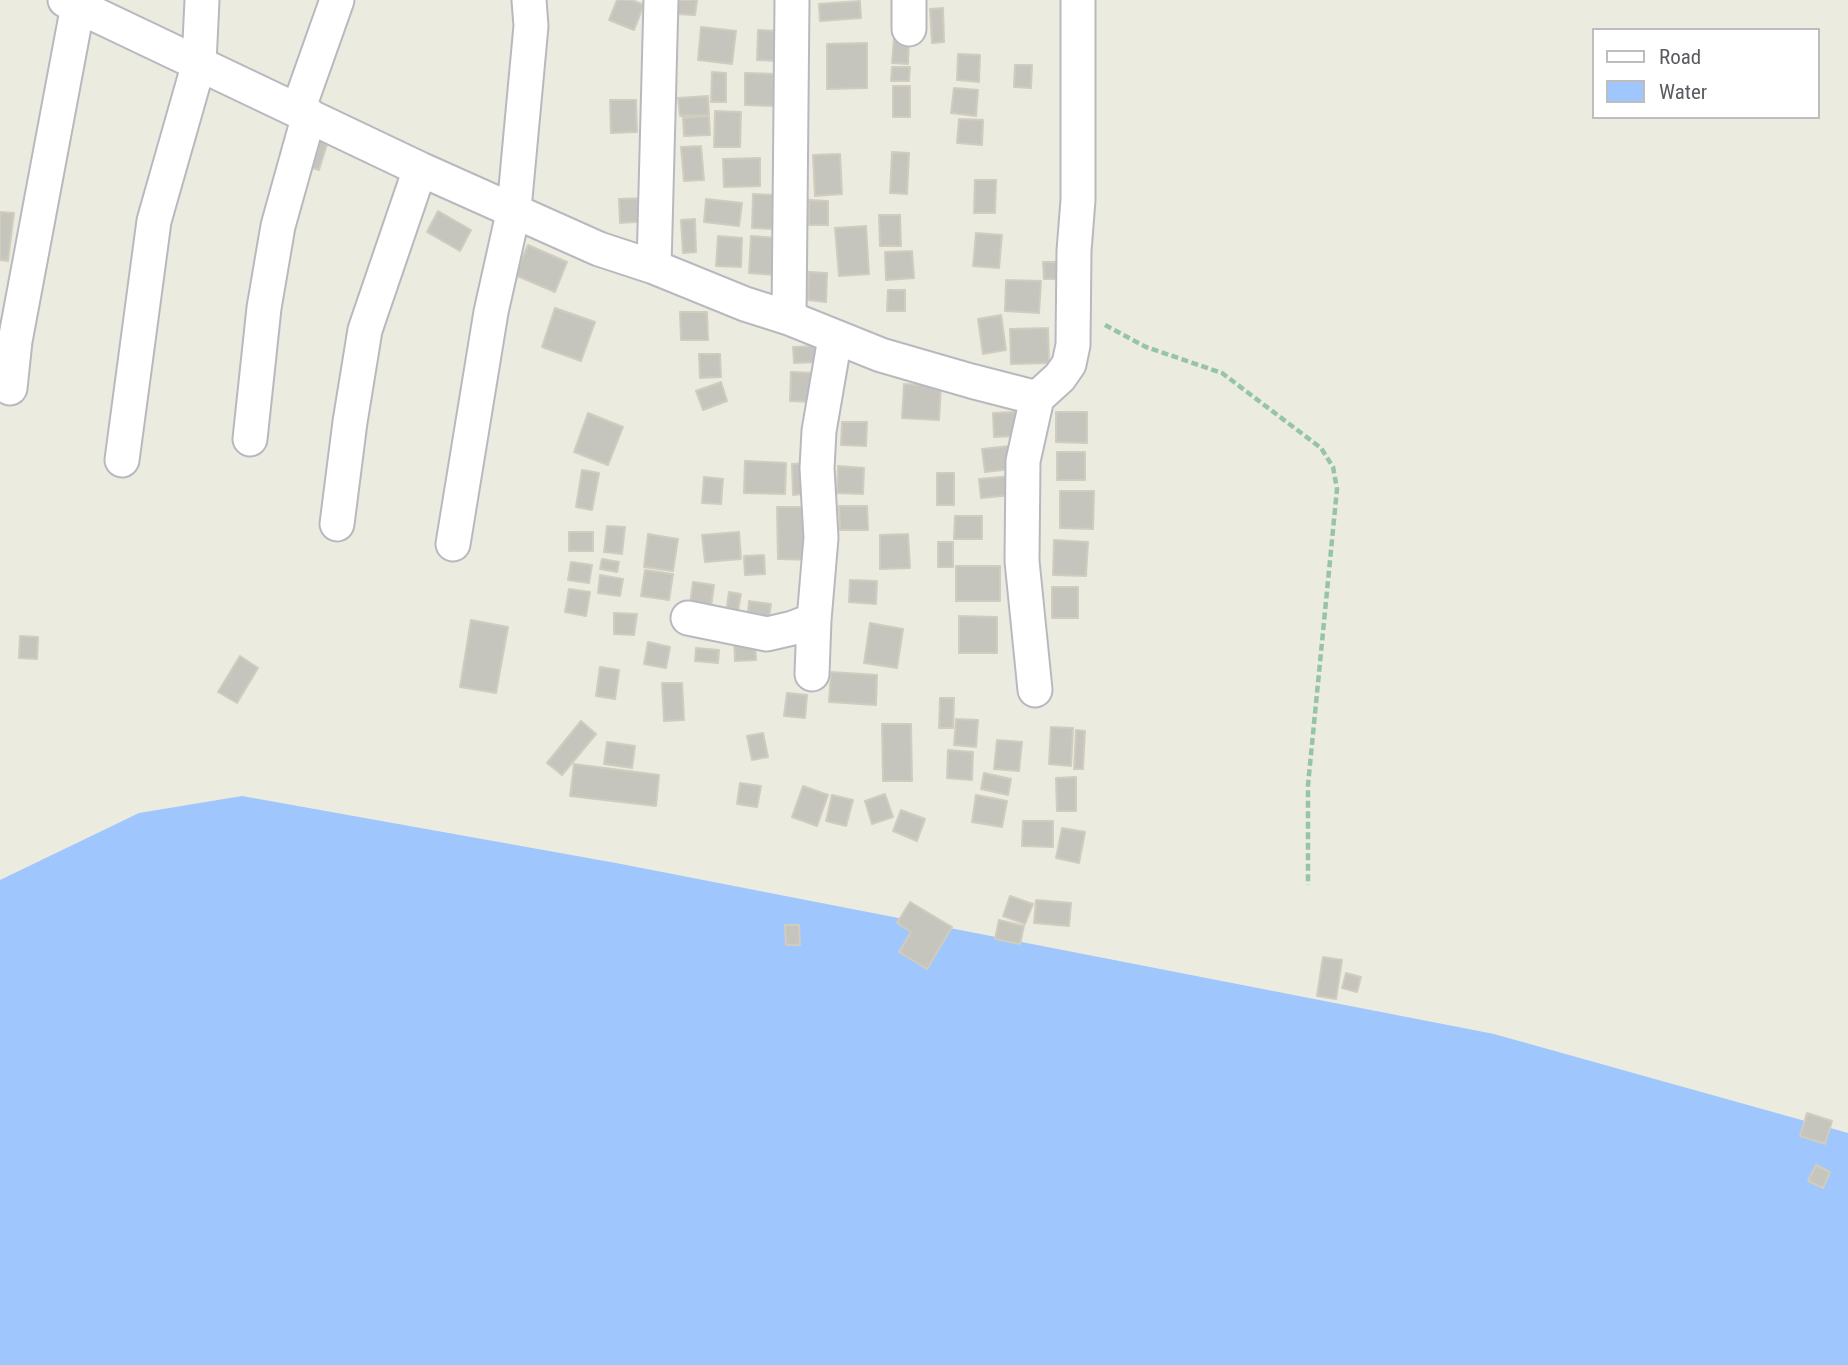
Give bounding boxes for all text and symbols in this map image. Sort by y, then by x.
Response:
legend [1592,28,1820,119]
text: Road [1659,45,1701,69]
text: Water [1659,80,1707,104]

